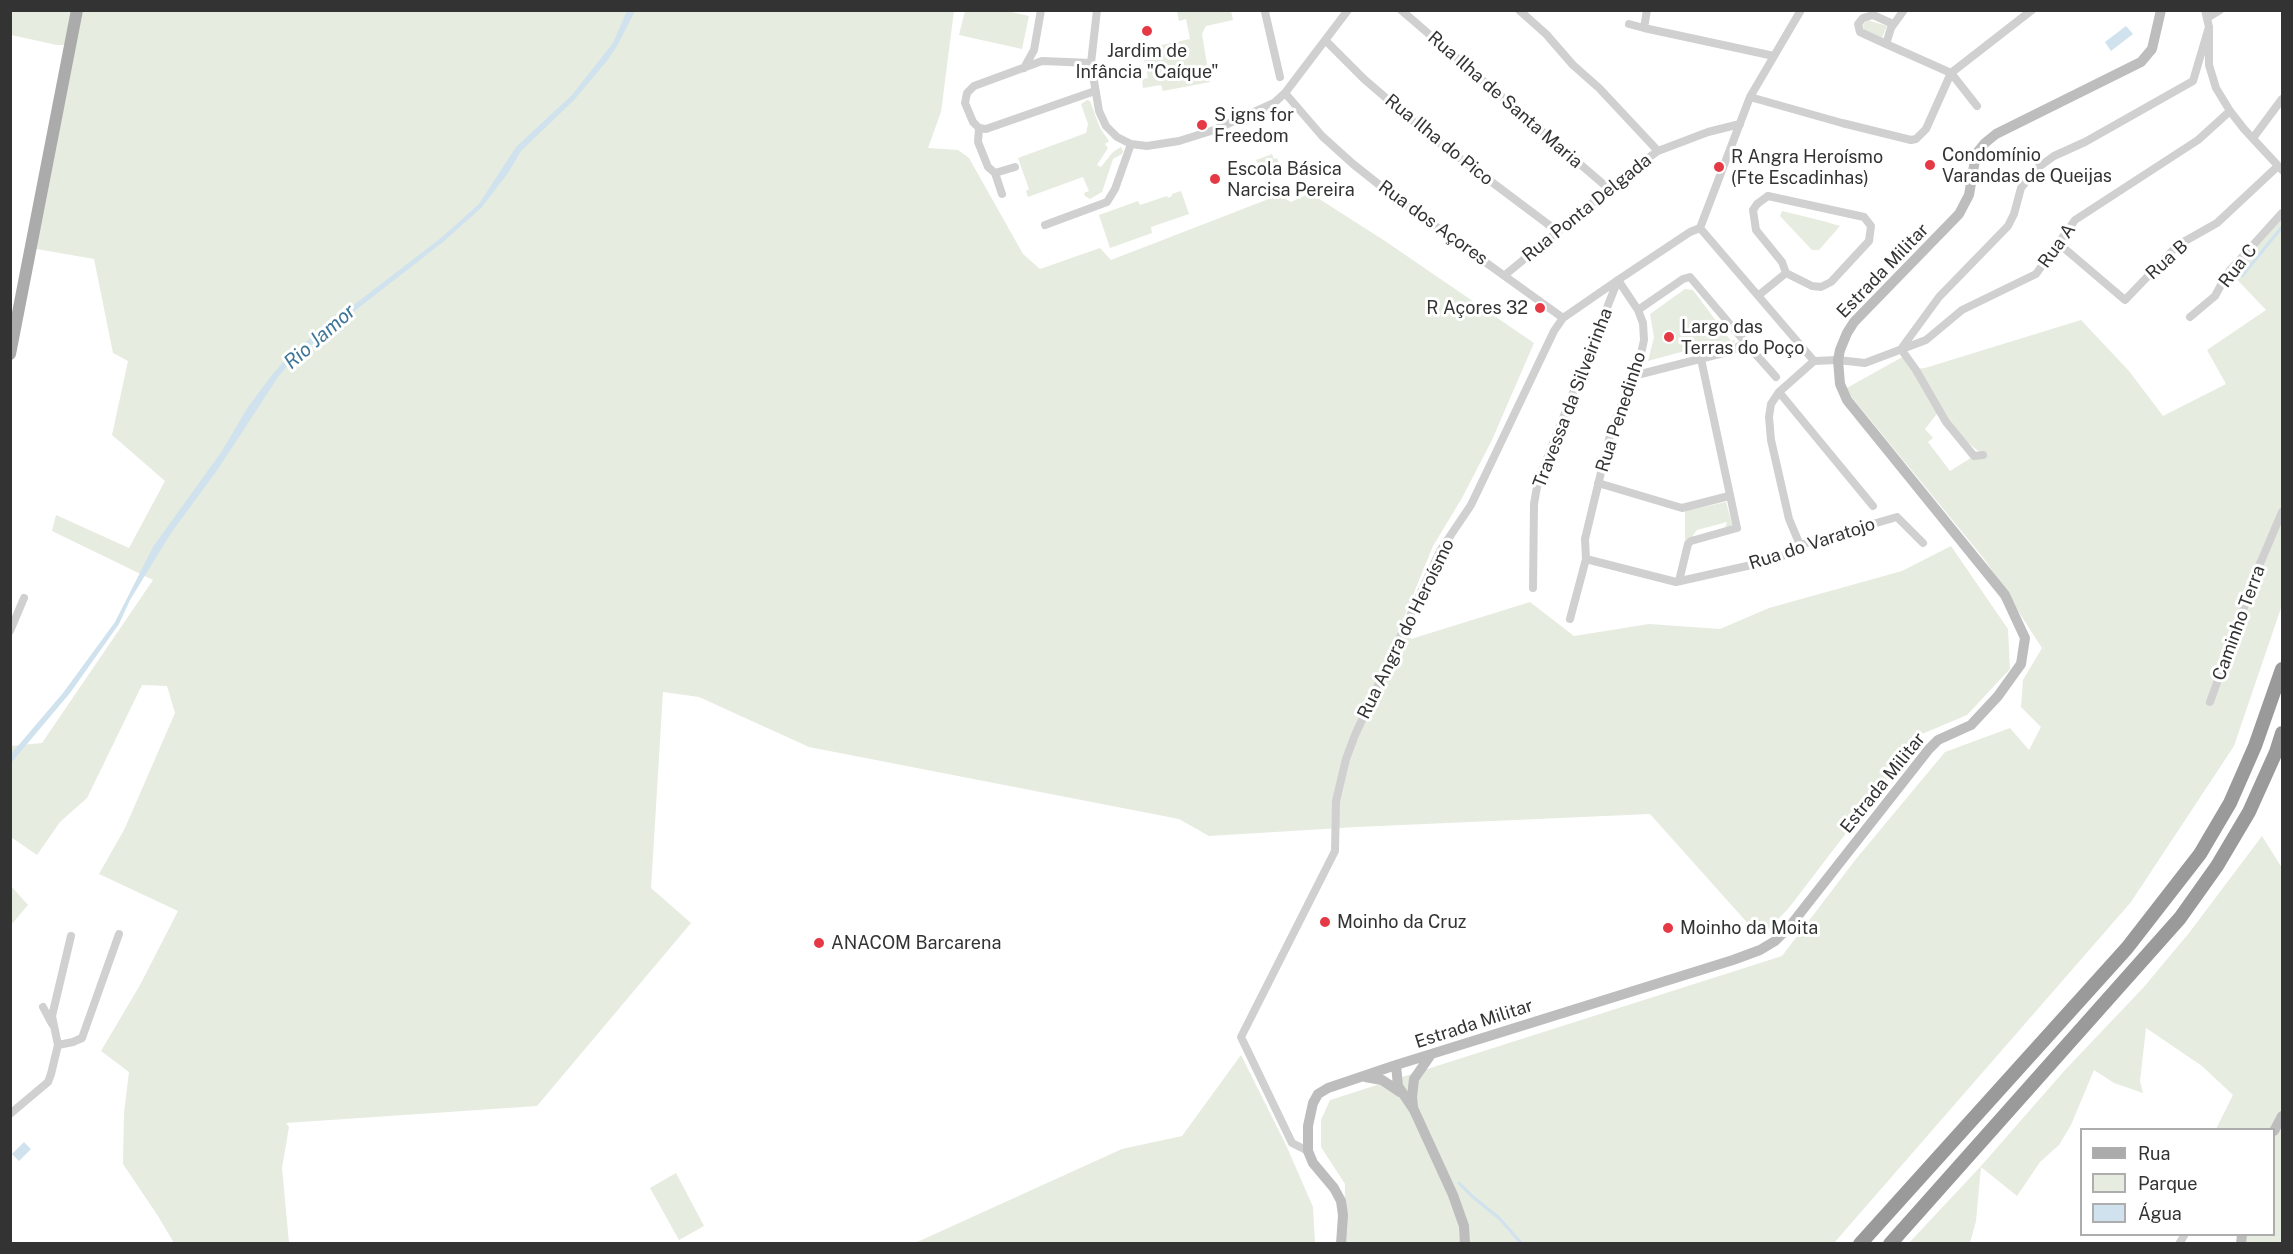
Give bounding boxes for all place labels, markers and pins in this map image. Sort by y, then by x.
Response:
marker: Jardim de Infância "Caíque" [1140,24,1154,38]
place label: Jardim de Infância "Caíque" [1075,40,1219,82]
place label: S igns for Freedom [1214,104,1294,146]
marker: S igns for Freedom [1195,118,1209,132]
place label: Condomínio Varandas de Queijas [1942,144,2112,186]
place label: R Angra Heroísmo (Fte Escadinhas) [1731,146,1883,188]
place label: Escola Básica Narcisa Pereira [1227,158,1355,201]
marker: Condomínio Varandas de Queijas [1923,158,1937,172]
marker: R Angra Heroísmo (Fte Escadinhas) [1712,160,1726,174]
marker: Escola Básica Narcisa Pereira [1208,172,1222,186]
place label: R Açores 32 [1426,297,1528,319]
marker: R Açores 32 [1533,301,1547,315]
place label: Largo das Terras do Poço [1681,316,1804,358]
marker: Largo das Terras do Poço [1662,330,1676,344]
place label: Moinho da Cruz [1337,911,1466,933]
marker: Moinho da Cruz [1318,915,1332,929]
place label: Moinho da Moita [1680,917,1818,939]
marker: Moinho da Moita [1661,921,1675,935]
place label: ANACOM Barcarena [831,932,1001,954]
marker: ANACOM Barcarena [812,936,826,950]

